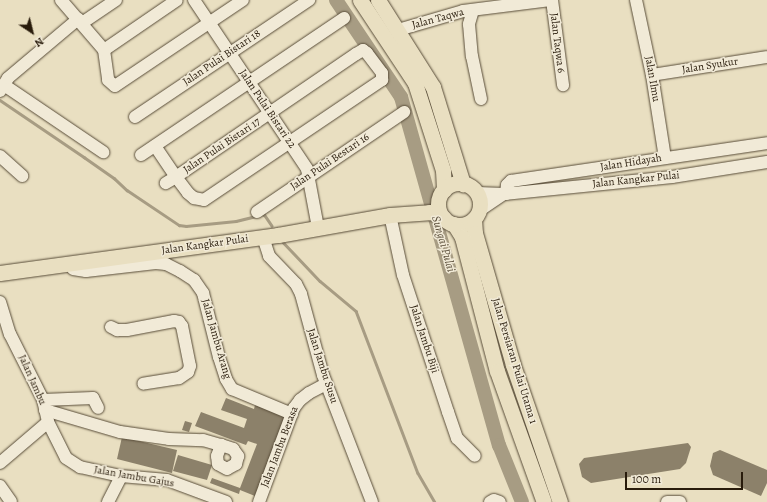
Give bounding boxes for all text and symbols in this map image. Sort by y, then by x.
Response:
street label: Jalan Taqwa [411,6,465,32]
north arrow [12,12,52,52]
street label: Jalan Taqwa 6 [547,12,567,74]
street label: Jalan Pulai Bistari 18 [181,27,263,89]
text: N [32,34,47,51]
street label: Jalan Ilmu [641,55,663,103]
street label: Jalan Syukur [681,55,739,77]
street label: Jalan Pulai Bistari 22 [236,67,298,151]
street label: Jalan Pulai Bistari 17 [181,115,263,177]
street label: Jalan Pulai Bestari 16 [288,131,372,193]
street label: Jalan Hidayah [599,152,663,174]
street label: Jalan Kangkar Pulai [592,169,680,191]
water label: Sungai Pulai [428,214,458,274]
street label: Jalan Kangkar Pulai [161,232,249,258]
street label: Jalan Jambu Arang [198,297,234,381]
street label: Jalan Persiaran Pulai Utama 1 [489,297,539,425]
street label: Jalan Jambu Biji [407,303,441,375]
street label: Jalan Jambu Susu [304,327,340,405]
street label: Jalan Jambu [15,353,49,407]
street label: Jalan Jambu Berasa [258,405,302,489]
street label: Jalan Jambu Gajus [93,463,175,491]
scale bar [627,464,745,490]
text: 100 m [632,471,661,487]

